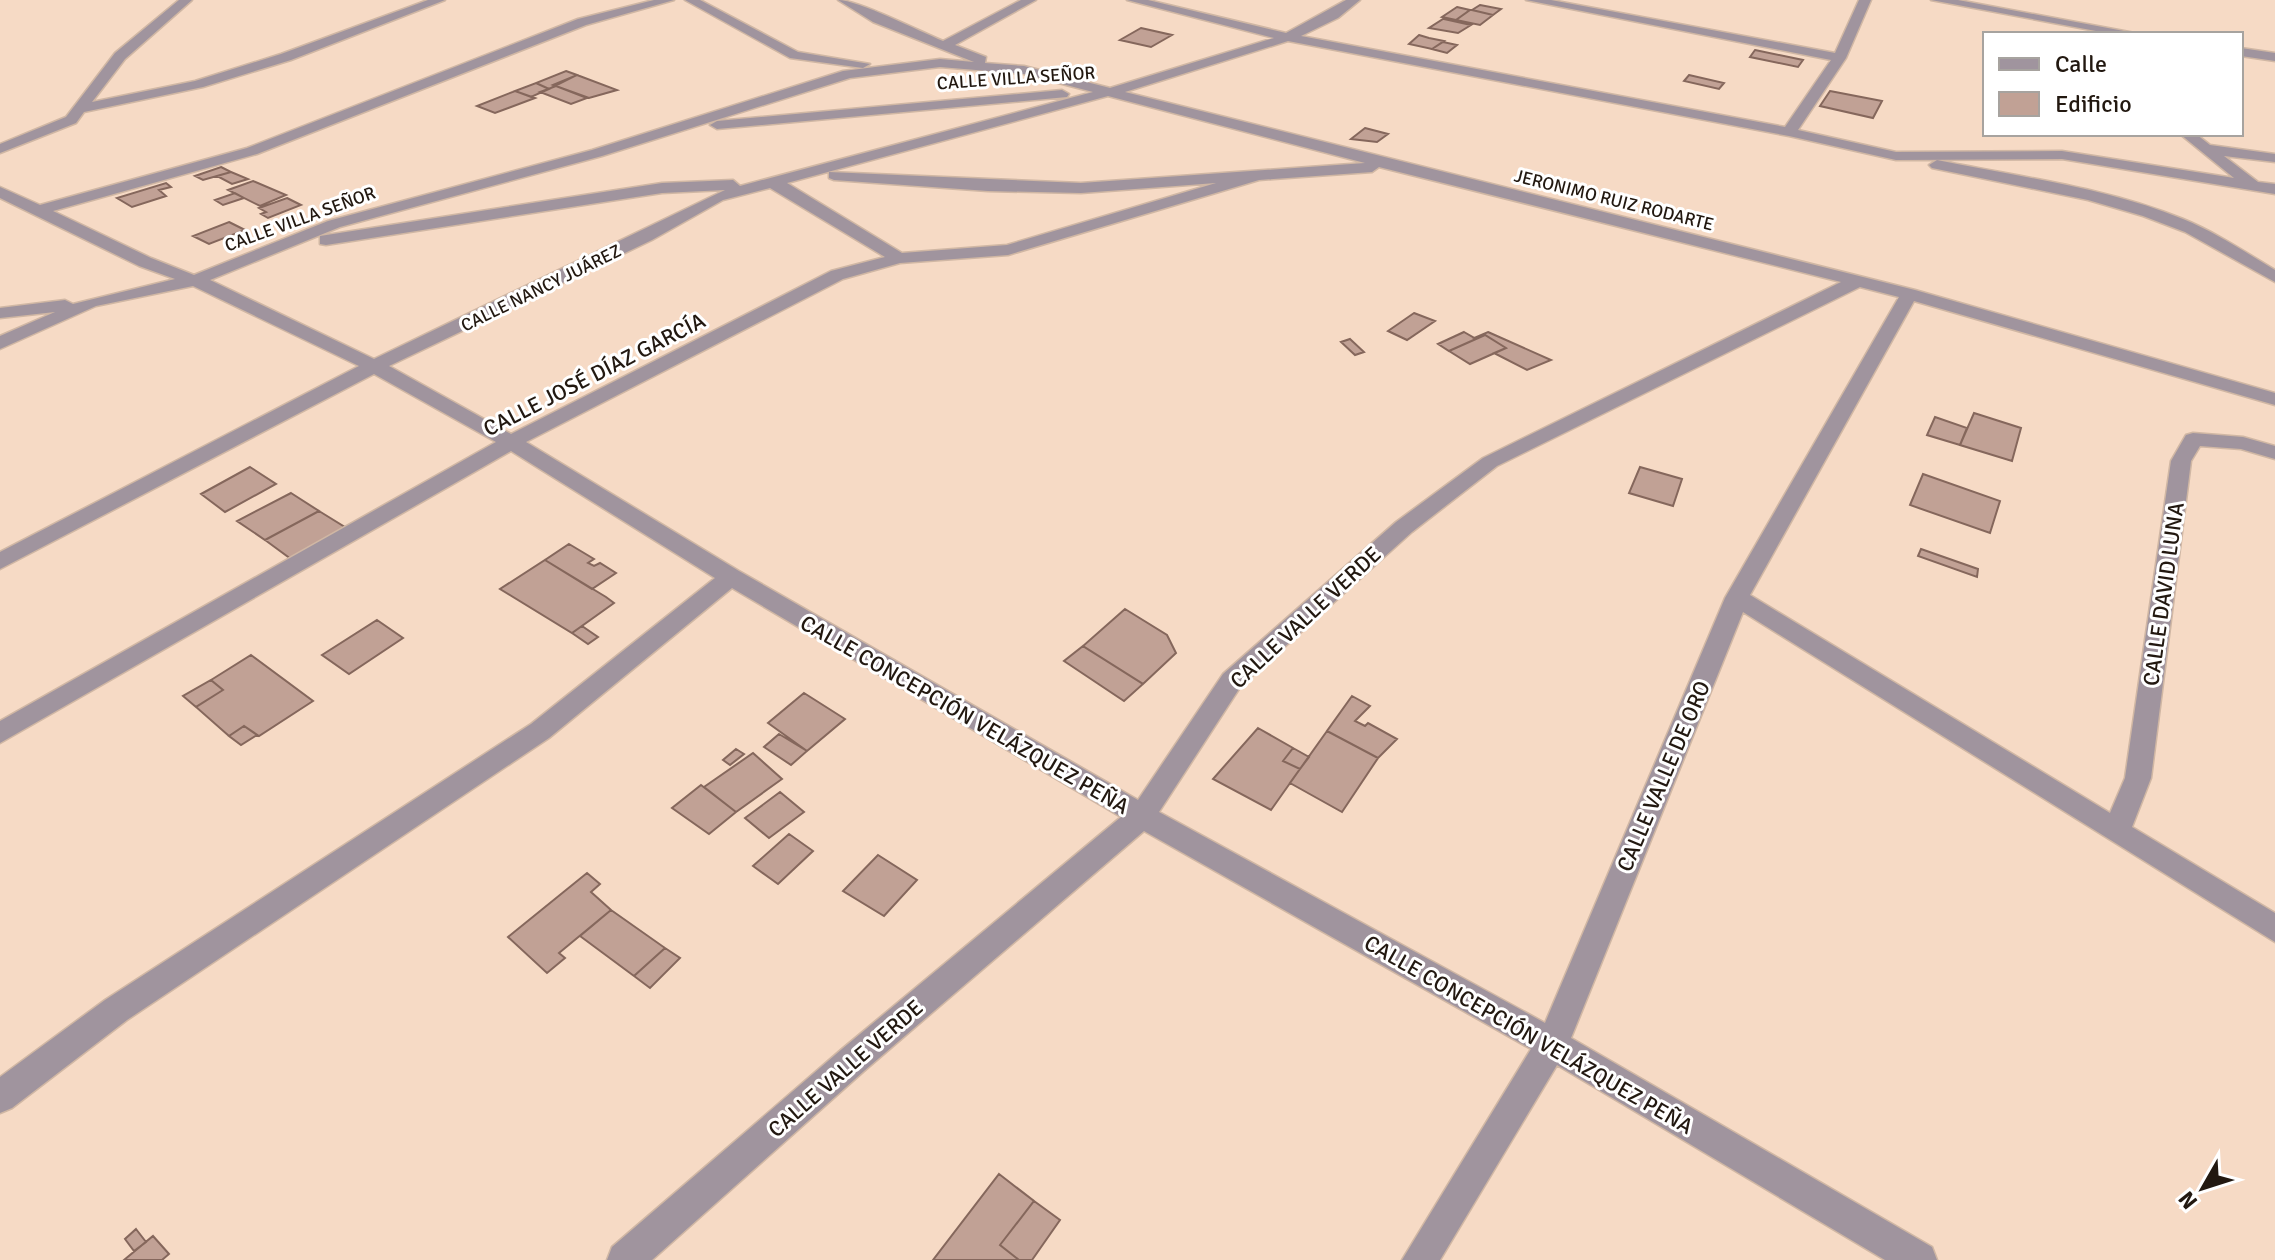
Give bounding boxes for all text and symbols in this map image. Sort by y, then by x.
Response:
legend [1983,32,2243,136]
text: Calle [2055,49,2107,79]
street label: CALLE VILLA SEÑOR [936,61,1096,95]
text: Edificio [2055,89,2132,119]
street label: JERONIMO RUIZ RODARTE [1512,165,1716,235]
street label: CALLE VILLA SEÑOR [222,181,378,256]
street label: CALLE NANCY JUÁREZ [457,240,625,336]
street label: CALLE JOSÉ DÍAZ GARCÍA [479,306,710,442]
street label: CALLE DAVID LUNA [2137,500,2190,688]
street label: CALLE VALLE VERDE [1224,541,1386,694]
street label: CALLE CONCEPCIÓN VELÁZQUEZ PEÑA [796,609,1134,820]
street label: CALLE VALLE DE ORO [1611,677,1716,876]
street label: CALLE CONCEPCIÓN VELÁZQUEZ PEÑA [1360,929,1698,1140]
street label: CALLE VALLE VERDE [762,994,928,1143]
north arrow [2163,1148,2243,1228]
text: N [2173,1186,2203,1215]

